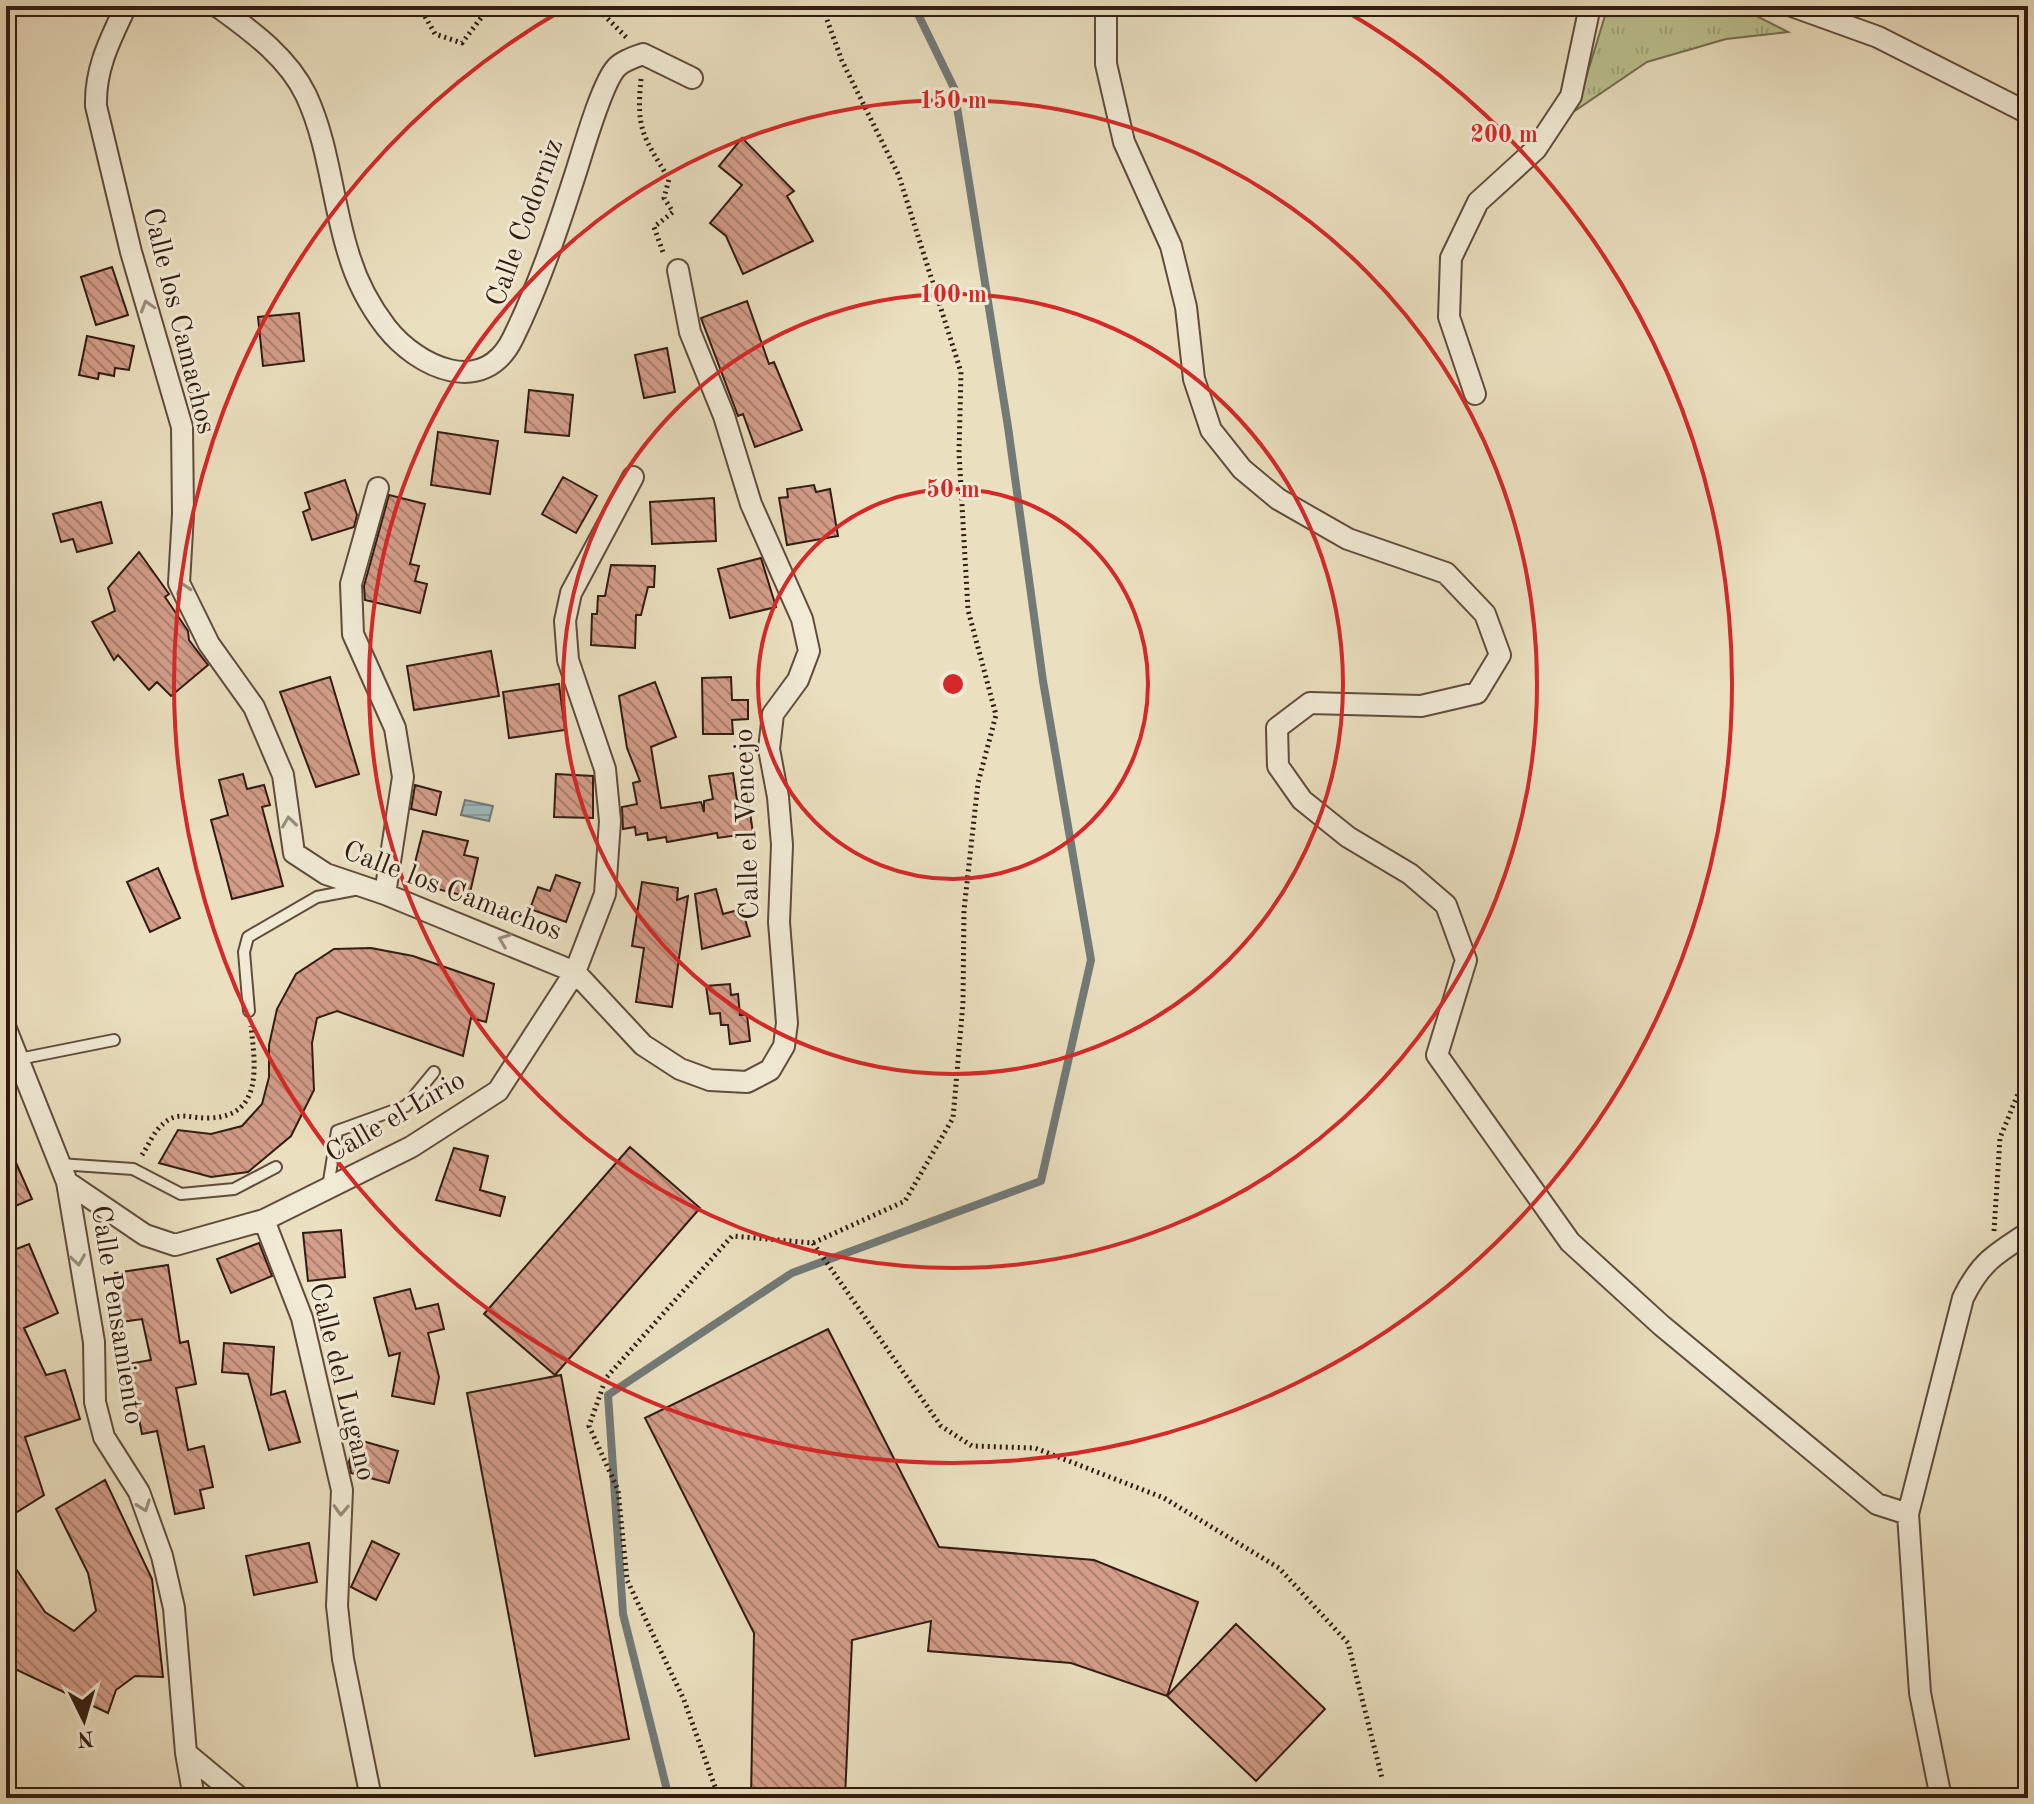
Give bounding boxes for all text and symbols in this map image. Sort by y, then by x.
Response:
text: 150 m [919,89,987,114]
text: 200 m [1470,124,1538,148]
street label: Calle Codorniz [483,135,569,311]
street label: Calle los Camachos [136,205,220,437]
text: 100 m [919,284,987,308]
one-way arrow [140,300,156,314]
text: 50 m [926,478,980,503]
one-way arrow [177,582,193,596]
centre of rings [939,670,967,698]
street label: Calle el Vencejo [731,728,765,920]
one-way arrow [281,815,298,828]
street label: Calle los Camachos [339,837,565,947]
one-way arrow [498,934,512,950]
street label: Calle el Lirio [321,1067,471,1169]
street label: Calle Pensamiento [85,1203,147,1427]
one-way arrow [69,1253,86,1266]
street label: Calle del Lugano [303,1280,379,1484]
one-way arrow [134,1498,151,1512]
one-way arrow [333,1504,350,1517]
north arrow [44,1680,124,1760]
text: N [76,1726,95,1750]

